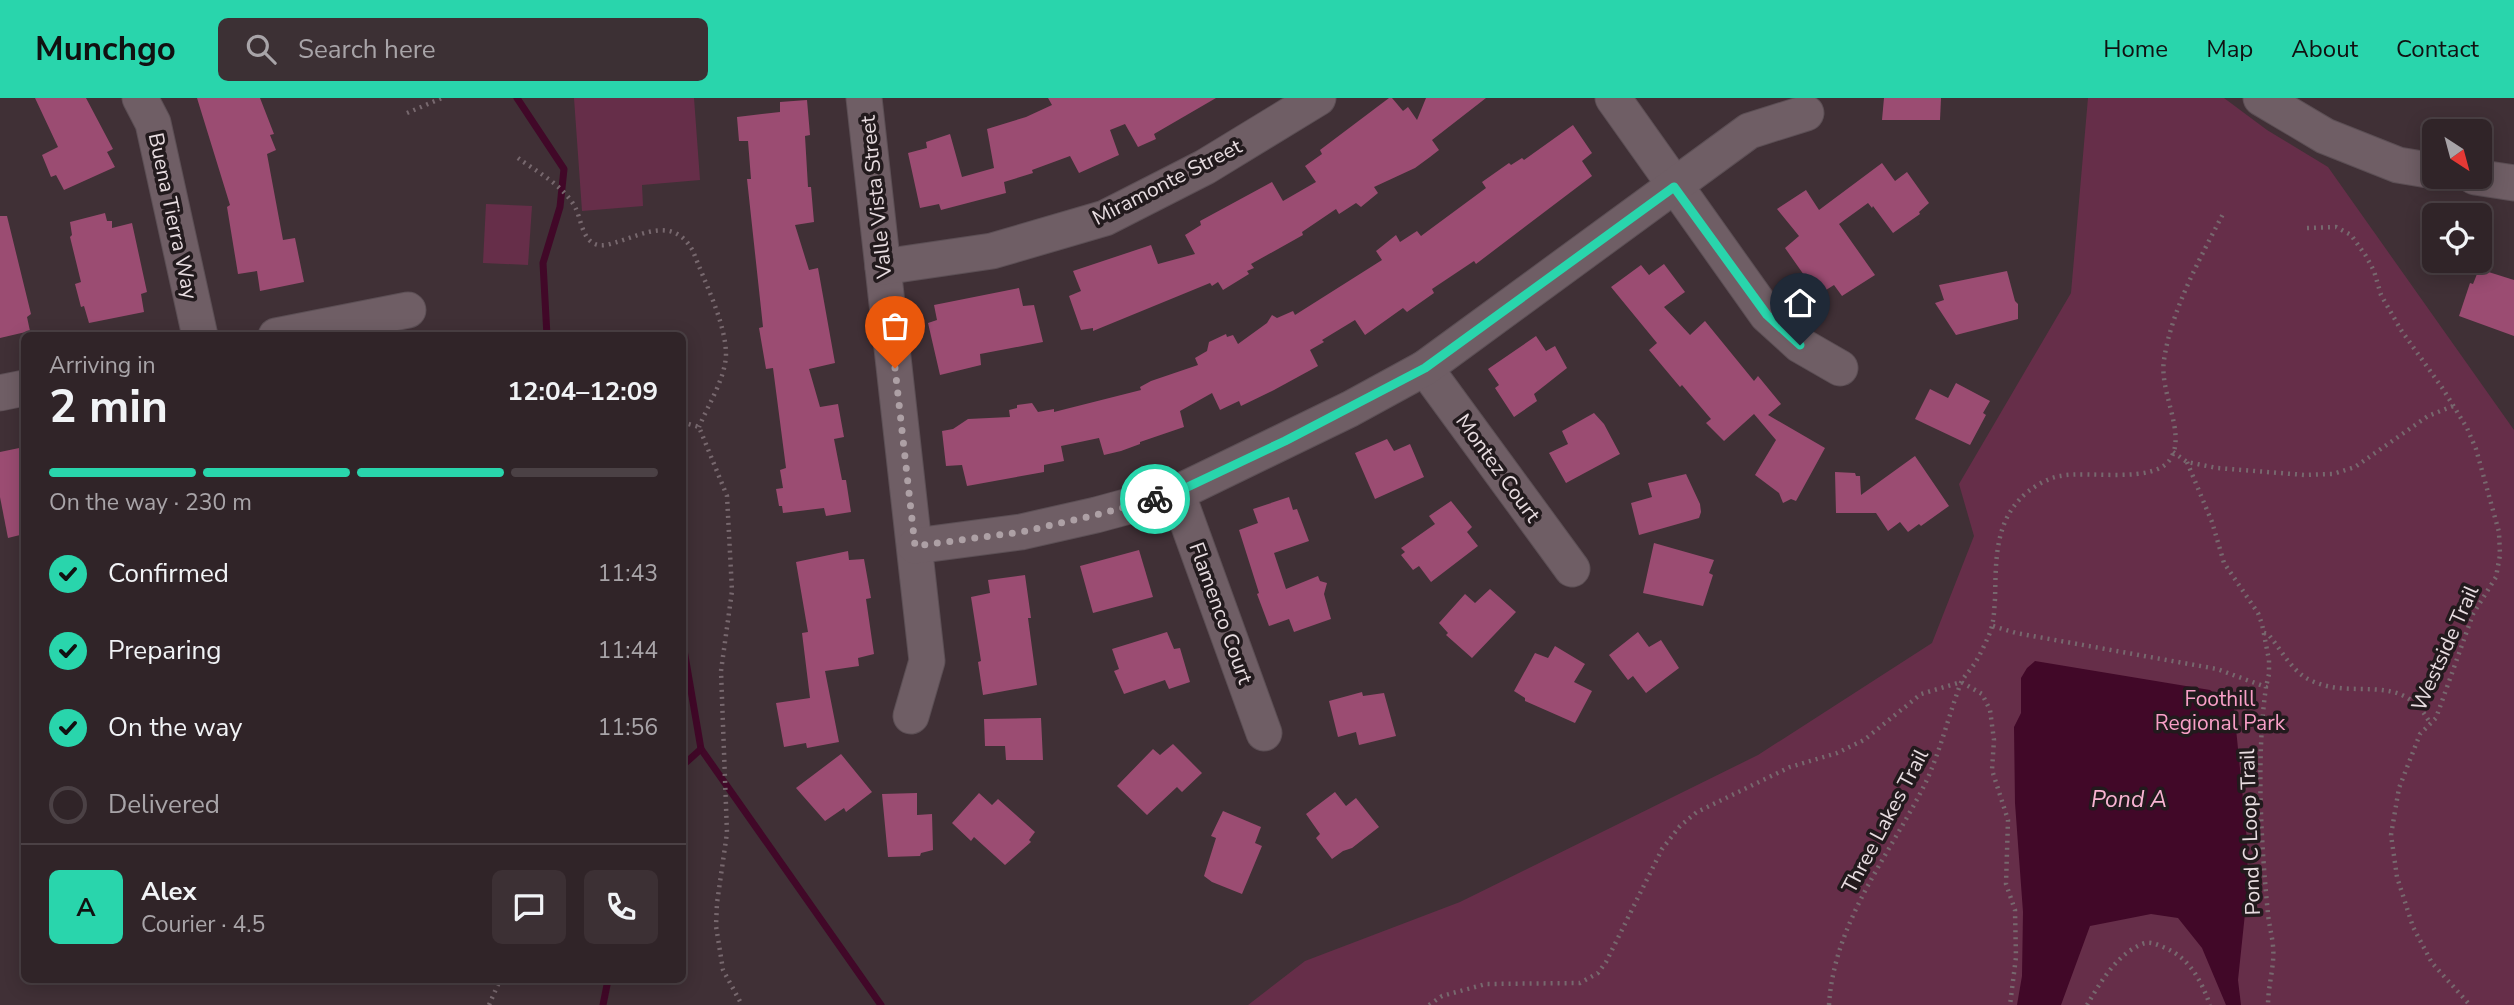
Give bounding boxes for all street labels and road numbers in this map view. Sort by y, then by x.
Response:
street label: Valle Vista Street [853,113,899,281]
street label: Buena Tierra Way [142,130,204,302]
street label: Miramonte Street [1088,132,1247,232]
street label: Montez Court [1449,408,1547,528]
street label: Flamenco Court [1182,538,1260,688]
street label: Westside Trail [2405,580,2486,715]
street label: Three Lakes Trail [1835,743,1935,898]
street label: Pond C Loop Trail [2233,748,2267,916]

